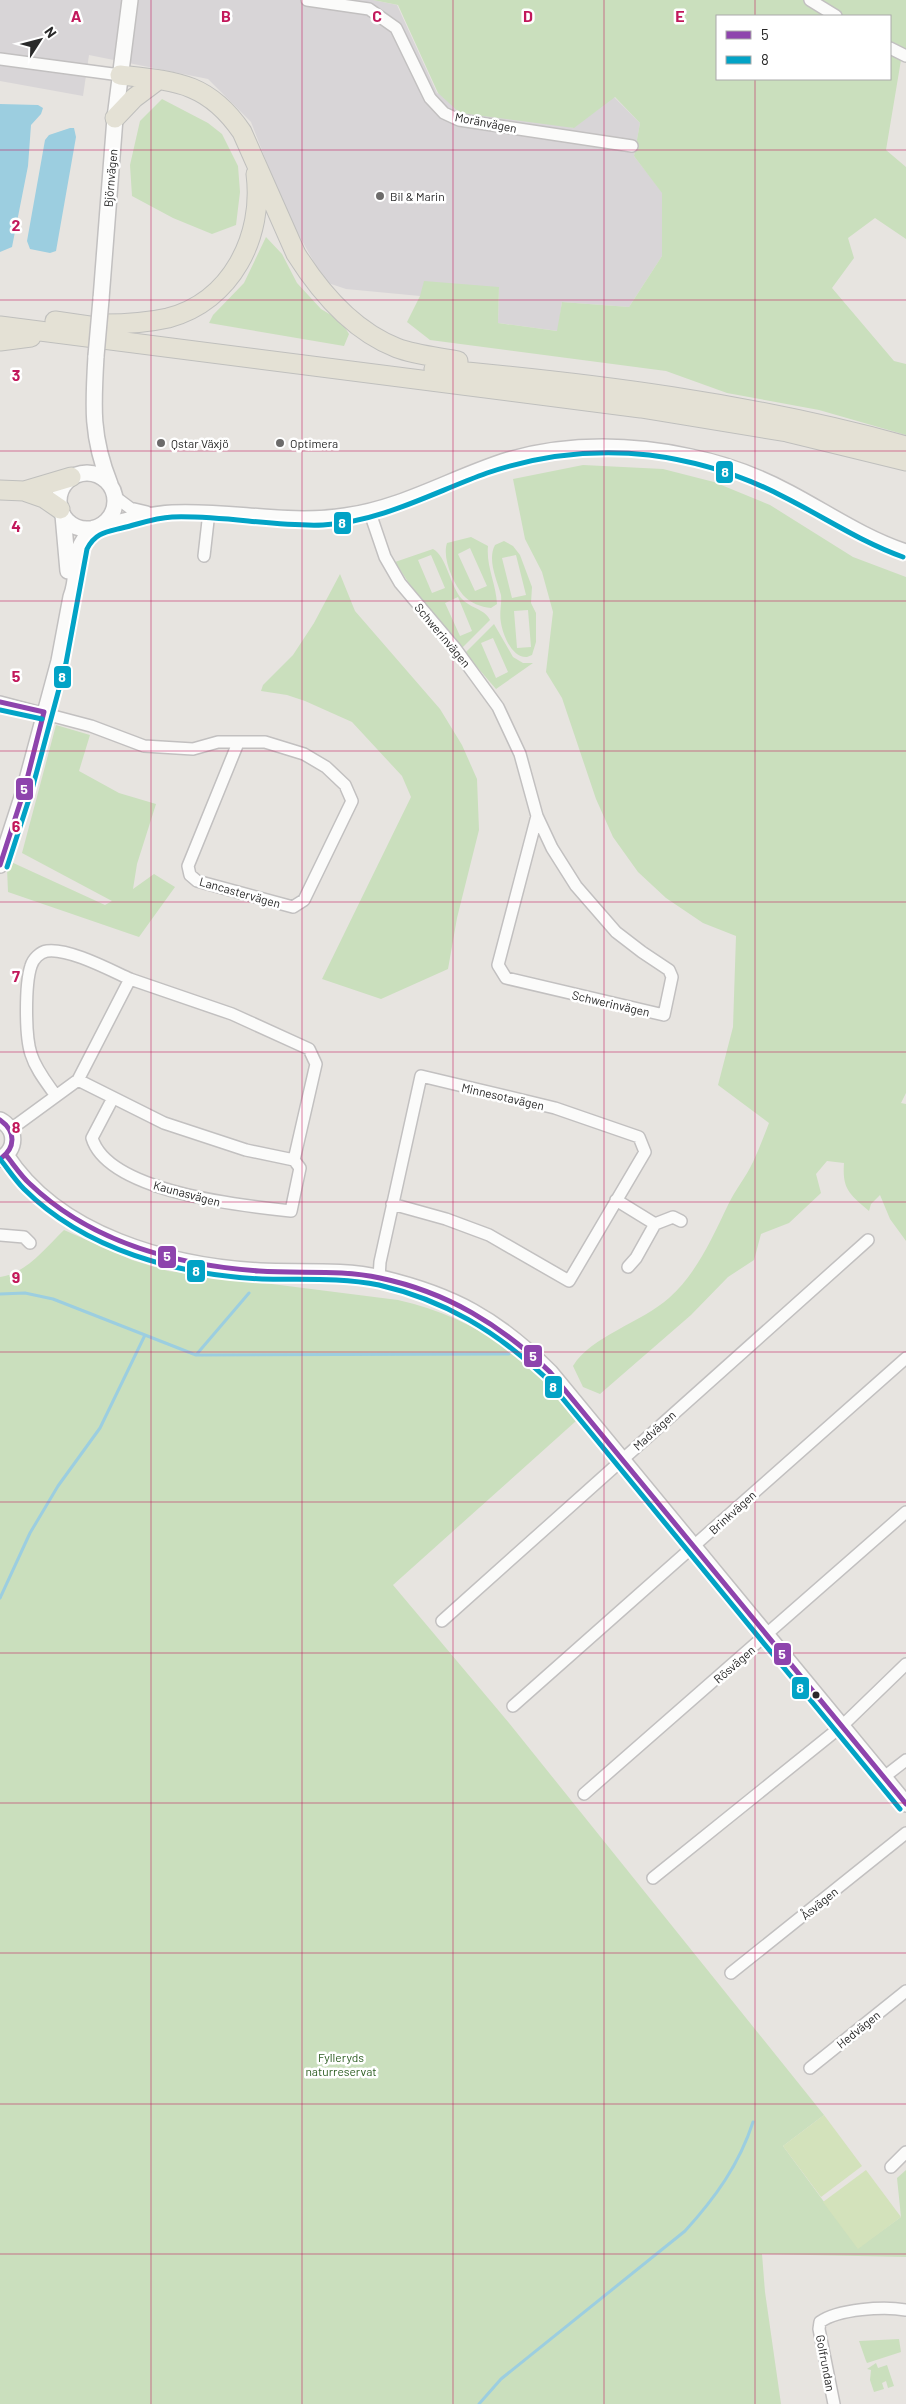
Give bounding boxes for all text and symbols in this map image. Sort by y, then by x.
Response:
text: A [71,6,82,25]
text: B [221,6,231,25]
text: C [372,6,382,25]
text: D [523,6,533,25]
text: E [675,6,685,25]
north arrow [15,15,65,65]
legend [716,15,891,80]
text: N [41,23,61,41]
text: 5 [761,25,769,43]
text: 8 [761,50,769,68]
street label: Moränvägen [454,109,518,135]
street label: Björnvägen [100,148,120,208]
place label: Bil & Marin [390,189,445,203]
marker: Bil & Marin [374,190,386,202]
text: 2 [12,215,21,234]
text: 3 [12,365,20,384]
place label: Qstar Växjö [171,436,229,450]
place label: Optimera [290,436,338,450]
marker: Qstar Växjö [155,437,167,449]
marker: Optimera [274,437,286,449]
line badge: 8 [715,460,734,484]
text: 8 [721,463,729,480]
line badge: 8 [333,511,352,535]
text: 8 [338,514,346,531]
text: 4 [11,516,21,535]
street label: Schwerinvägen [412,600,474,670]
line badge: 8 [53,665,72,689]
text: 5 [12,666,21,685]
text: 8 [58,668,66,685]
line badge: 5 [15,777,34,801]
text: 5 [20,780,28,797]
text: 6 [12,816,21,835]
street label: Lancastervägen [198,874,282,910]
text: 7 [12,966,20,985]
street label: Schwerinvägen [571,987,651,1019]
street label: Minnesotavägen [460,1080,546,1112]
text: 8 [12,1117,21,1136]
street label: Kaunasvägen [152,1177,222,1209]
line badge: 5 [157,1245,177,1269]
text: 5 [163,1247,171,1264]
line badge: 8 [186,1259,206,1283]
text: 8 [192,1262,200,1279]
text: 9 [12,1267,20,1286]
line badge: 5 [523,1344,543,1368]
text: 5 [529,1347,537,1364]
line badge: 8 [544,1375,563,1399]
text: 8 [549,1378,557,1395]
street label: Madvägen [630,1407,678,1453]
street label: Brinkvägen [706,1487,758,1537]
street label: Rösvägen [710,1642,758,1686]
line badge: 5 [773,1642,792,1666]
text: 5 [778,1645,786,1662]
line badge: 8 [791,1676,810,1700]
text: 8 [796,1679,804,1696]
unlabelled marker [811,1690,821,1700]
street label: Åsvägen [798,1884,840,1922]
street label: Hedvägen [833,2007,883,2051]
park label: Fylleryds naturreservat [305,2050,377,2078]
street label: Golfrundan [814,2334,838,2392]

